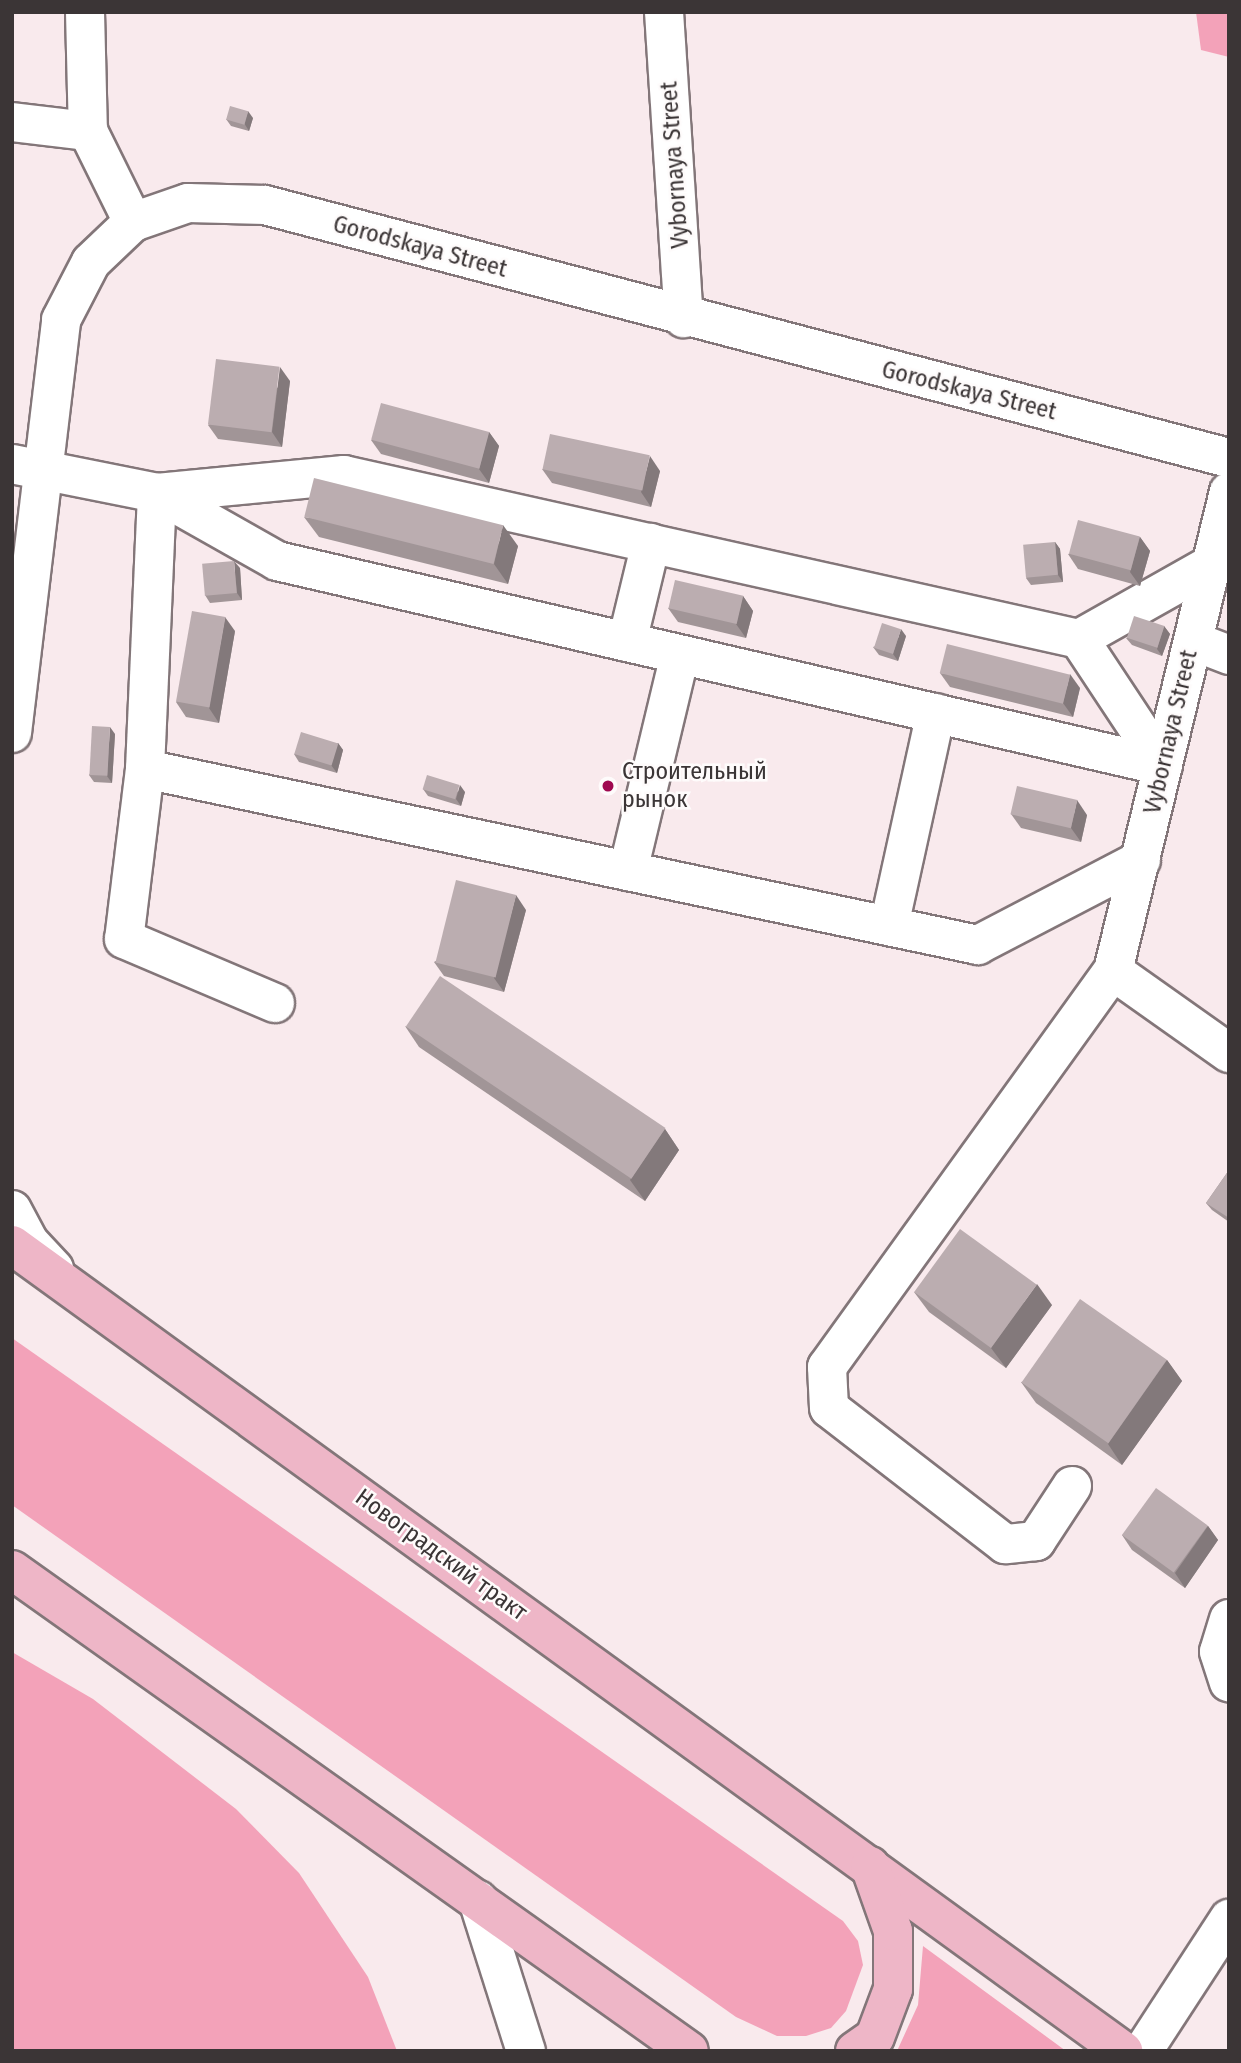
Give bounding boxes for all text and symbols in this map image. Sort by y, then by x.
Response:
street label: Vybornaya Street [655,81,695,249]
street label: Gorodskaya Street [330,210,510,284]
street label: Gorodskaya Street [879,355,1059,427]
street label: Vybornaya Street [1138,647,1204,817]
place label: Строительный рынок [622,758,767,814]
marker: Строительный рынок [600,778,616,794]
street label: Новоградский тракт [349,1483,533,1627]

